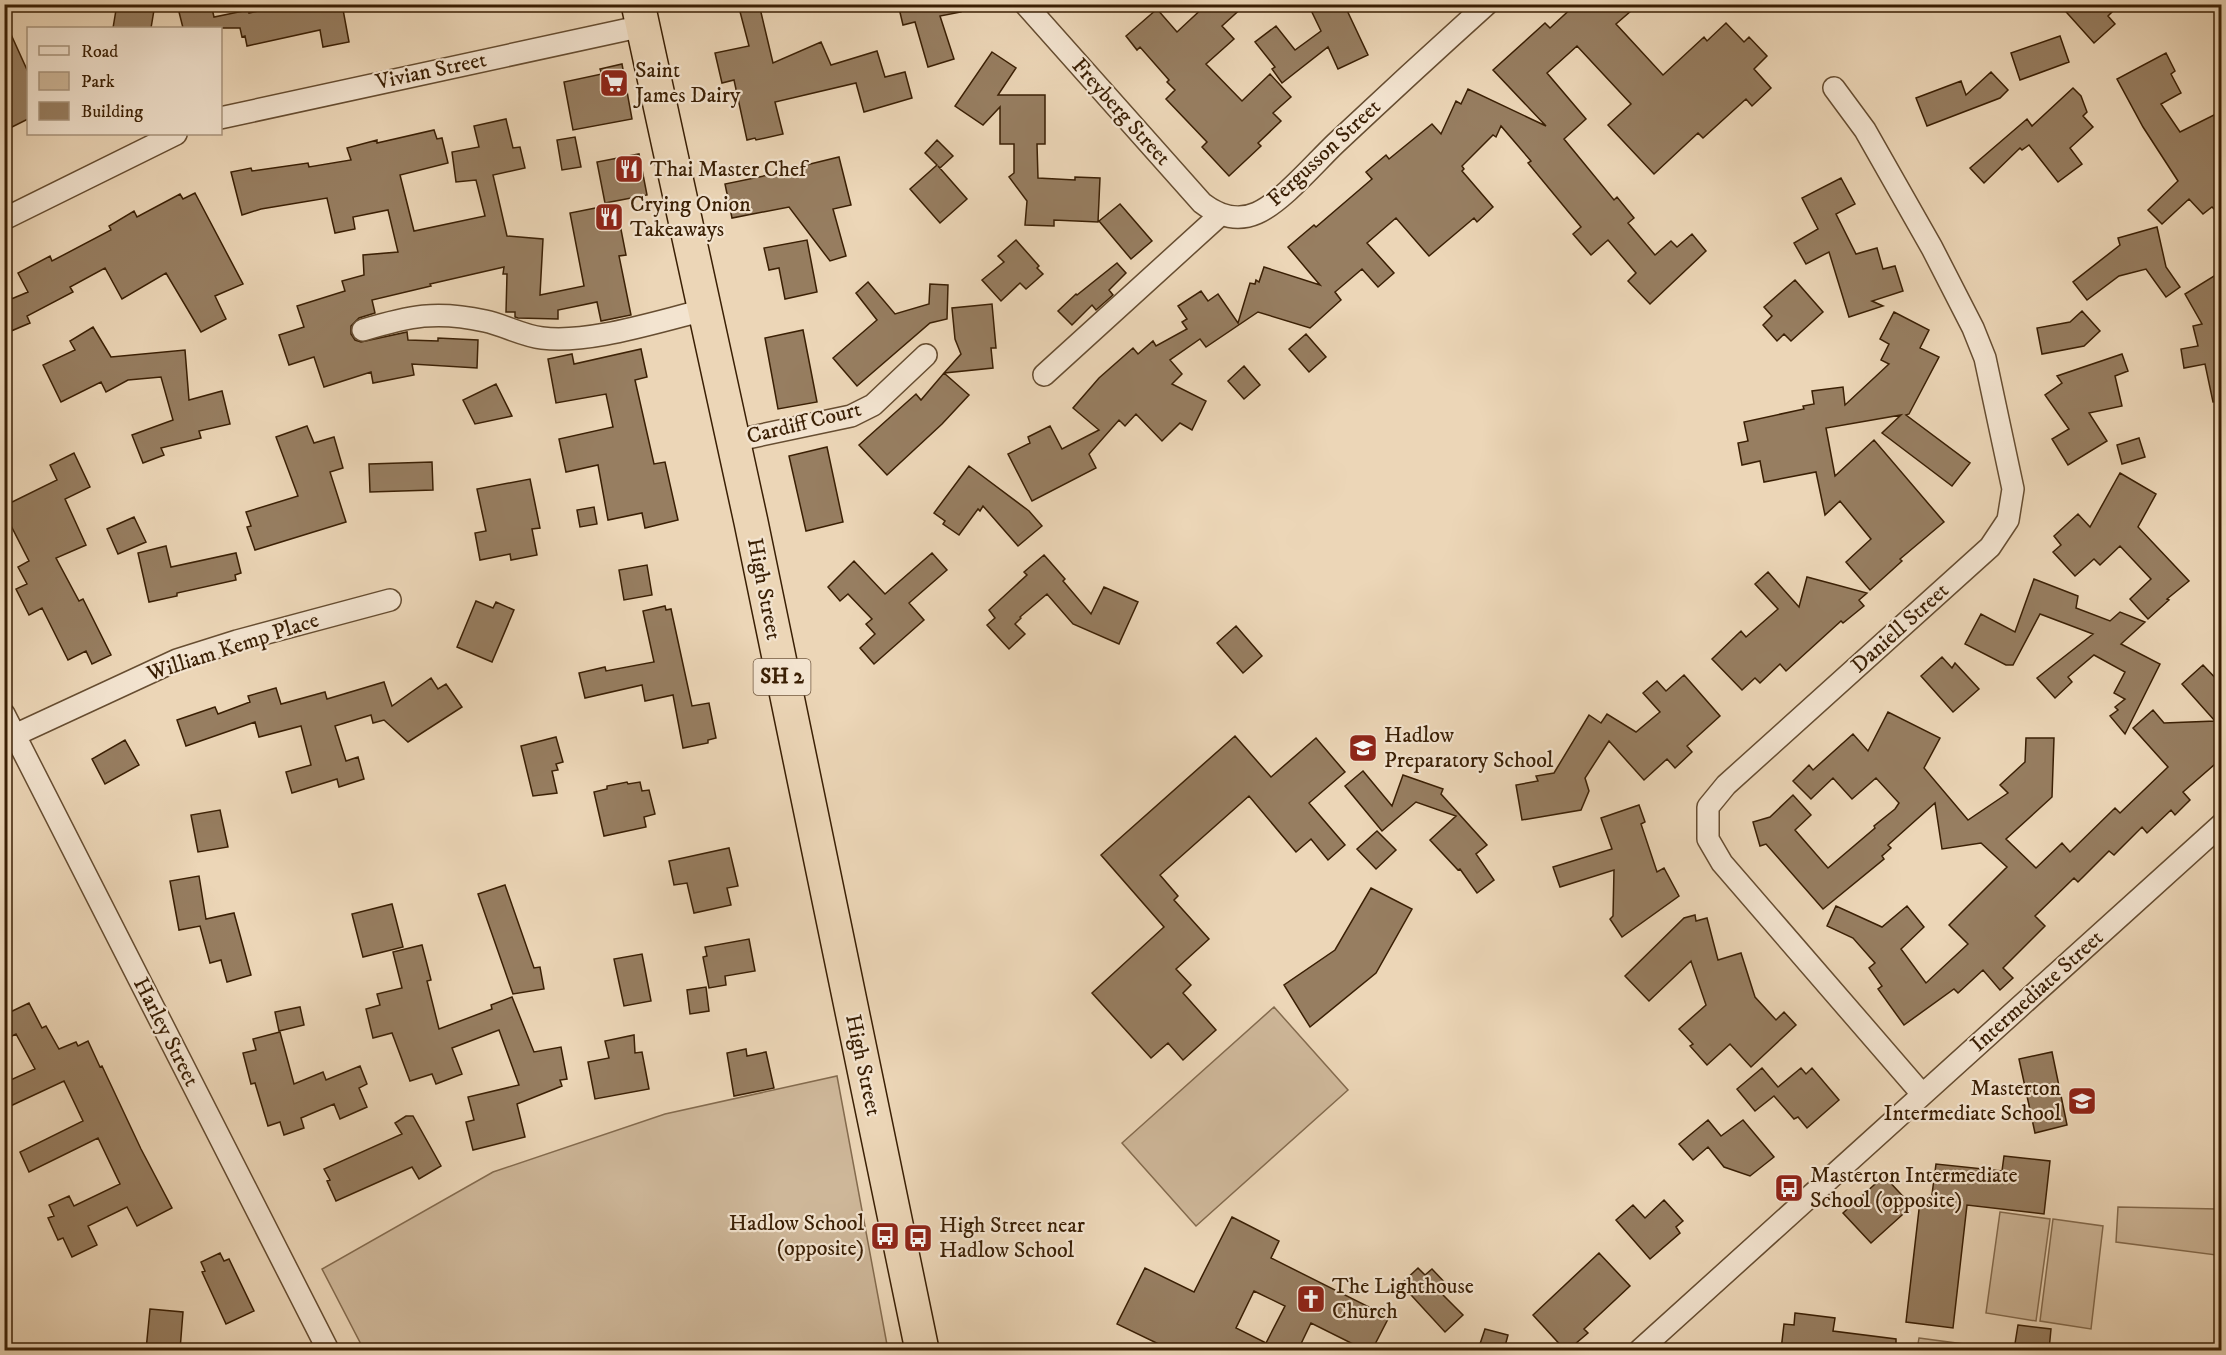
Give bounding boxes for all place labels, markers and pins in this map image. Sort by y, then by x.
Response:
place label: Saint James Dairy [633,57,741,109]
supermarket icon: Saint James Dairy [598,67,630,99]
restaurant icon: Thai Master Chef [613,153,645,185]
place label: Thai Master Chef [650,156,810,183]
place label: Crying Onion Takeaways [630,191,751,243]
restaurant icon: Crying Onion Takeaways [593,201,625,233]
place label: Hadlow Preparatory School [1384,722,1554,774]
school or university icon: Hadlow Preparatory School [1347,732,1379,764]
place label: Masterton Intermediate School [1883,1075,2062,1127]
school or university icon: Masterton Intermediate School [2066,1085,2098,1117]
place label: Masterton Intermediate School (opposite) [1810,1162,2018,1214]
bus stop icon: Masterton Intermediate School (opposite) [1773,1172,1805,1204]
place label: Hadlow School (opposite) [729,1210,864,1262]
place label: High Street near Hadlow School [939,1212,1086,1264]
bus stop icon: Hadlow School (opposite) [869,1220,901,1252]
bus stop icon: High Street near Hadlow School [902,1222,934,1254]
place label: The Lighthouse Church [1332,1273,1474,1325]
church icon: The Lighthouse Church [1295,1283,1327,1315]

